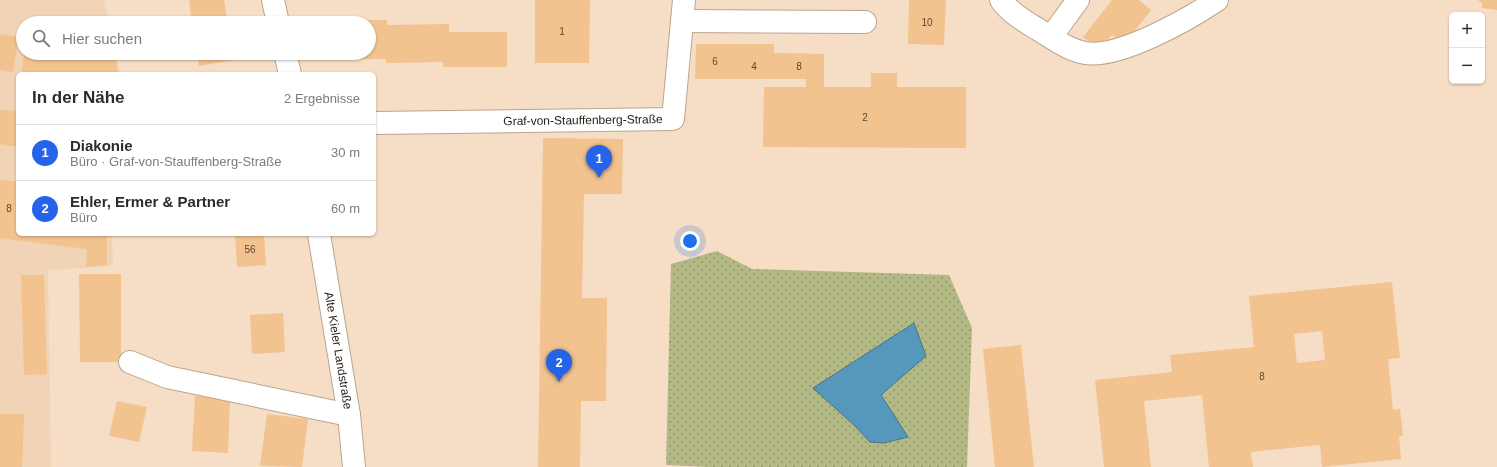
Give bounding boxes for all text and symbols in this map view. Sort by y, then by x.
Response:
map controls [1449,12,1485,84]
button: + [1449,12,1485,48]
search box [16,16,376,60]
house number: 10 [921,17,933,28]
house number: 1 [559,26,565,37]
icon: search [30,27,52,49]
text: Hier suchen [62,30,142,47]
button: − [1449,48,1485,84]
house number: 6 [712,56,718,67]
house number: 4 [751,61,757,72]
house number: 8 [796,61,802,72]
text: In der Nähe [32,88,125,107]
text: 2 Ergebnisse [284,91,360,106]
street label: Graf-von-Stauffenberg-Straße [503,112,663,128]
house number: 2 [862,112,868,123]
text: Diakonie [70,137,133,154]
text: 1 [41,145,49,160]
text: 30 m [331,145,360,160]
pin: 1 [586,145,612,178]
text: Büro · Graf-von-Stauffenberg-Straße [70,154,281,169]
text: Ehler, Ermer & Partner [70,193,230,210]
text: 2 [41,201,49,216]
text: 60 m [331,201,360,216]
house number: 8 [6,203,12,214]
text: Büro [70,210,97,225]
your location [680,231,700,251]
house number: 56 [244,244,256,255]
street label: Alte Kieler Landstraße [322,291,355,411]
pin: 2 [546,349,572,382]
house number: 8 [1259,371,1265,382]

